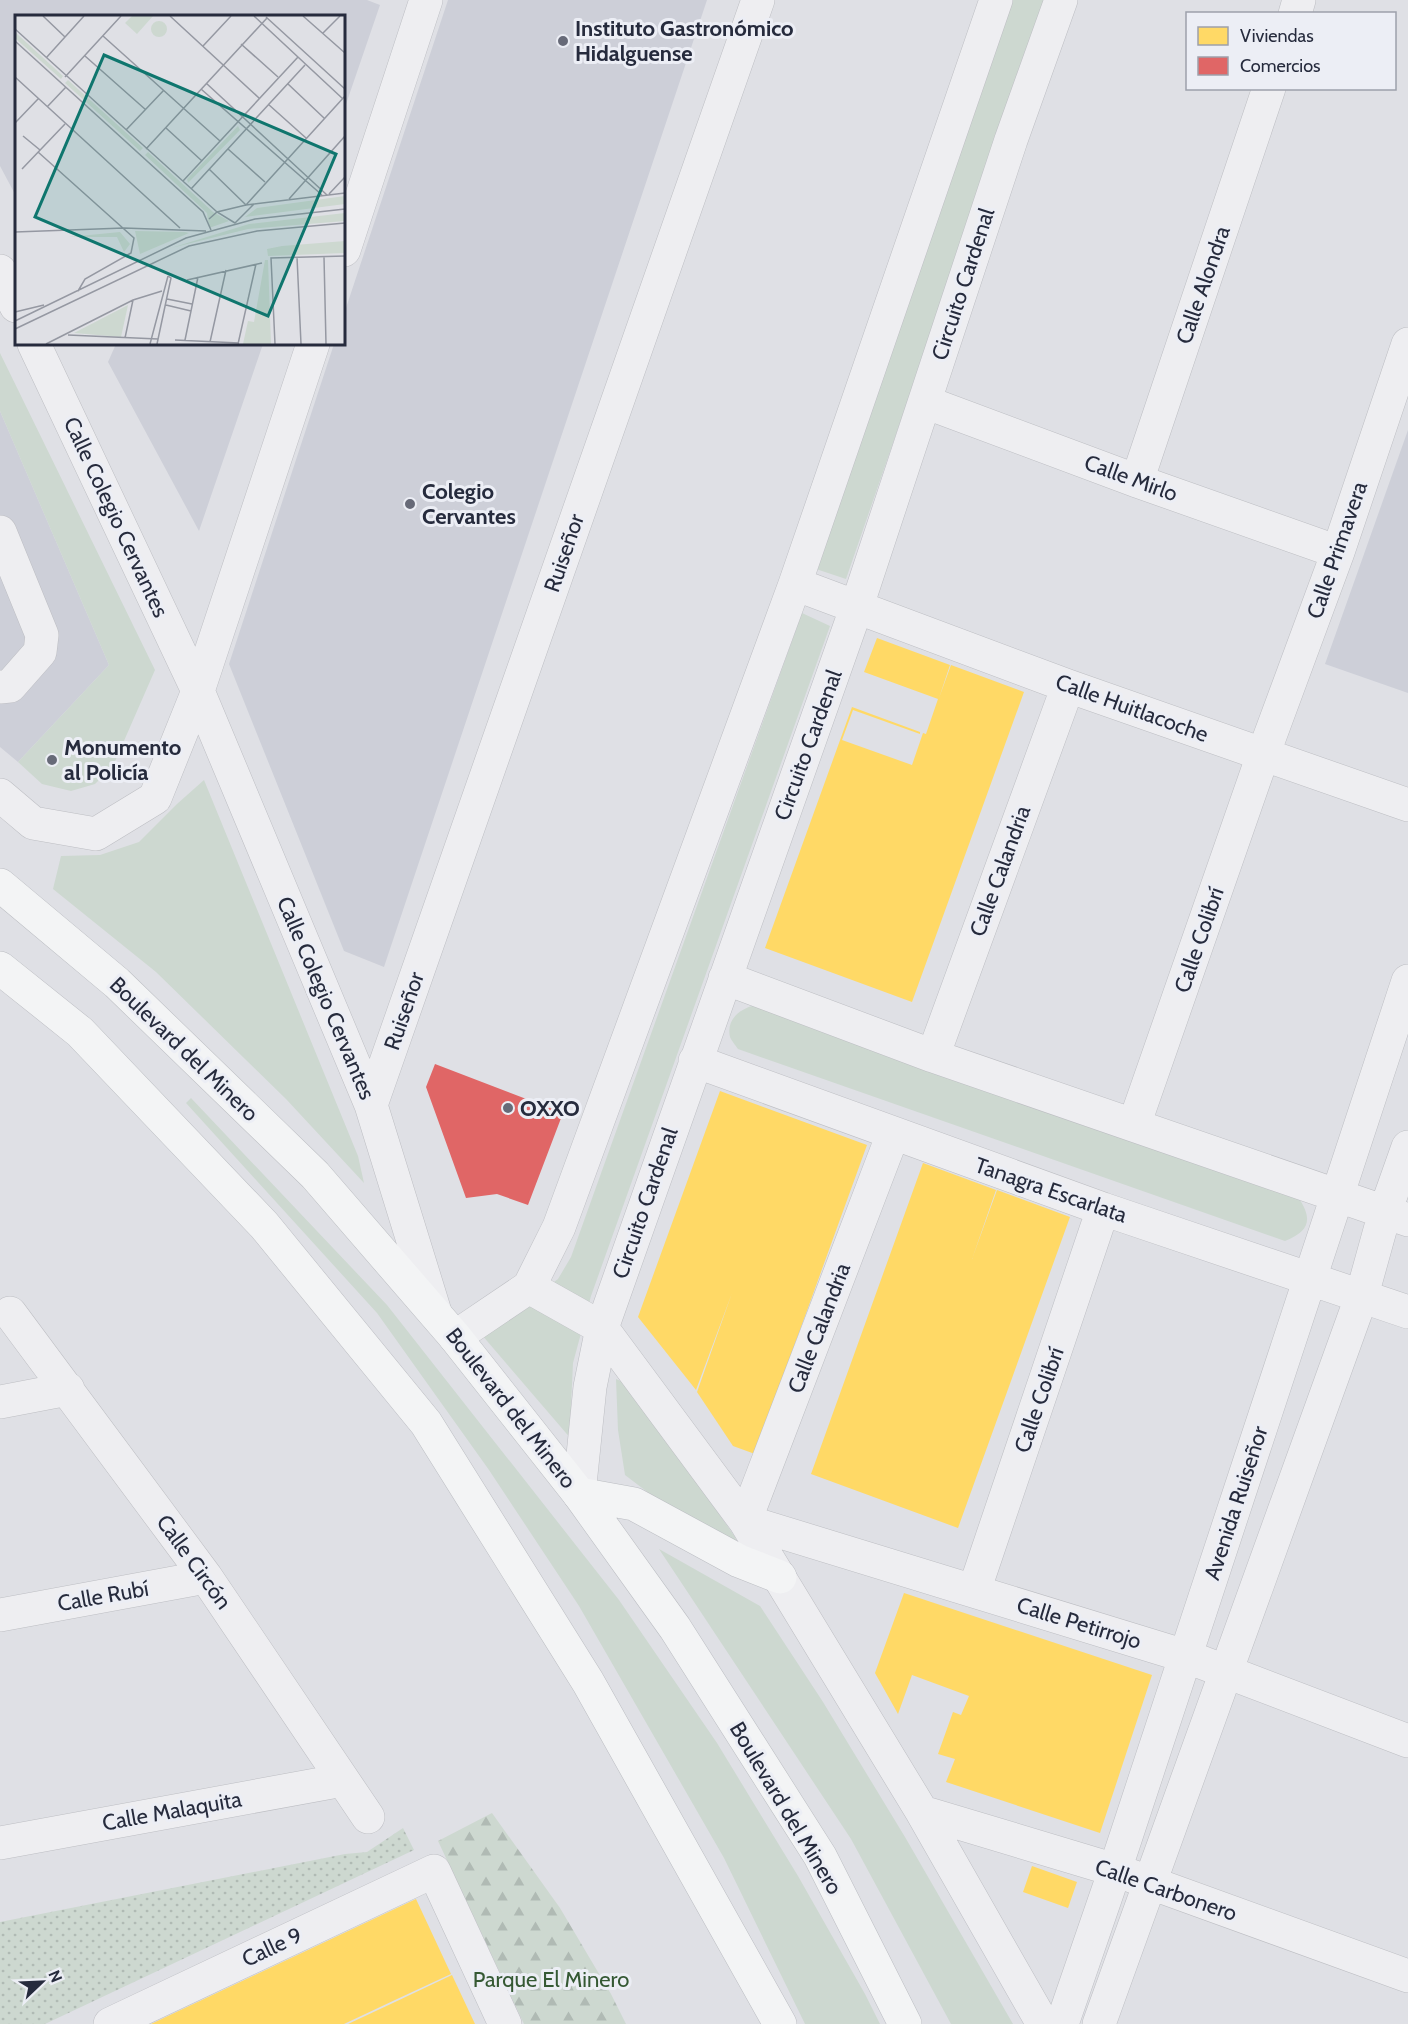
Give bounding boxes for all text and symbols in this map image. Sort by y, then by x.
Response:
legend [1186,12,1396,90]
inset map [15,15,345,345]
place label: Instituto Gastronómico Hidalguense [575,15,794,67]
text: Viviendas [1240,25,1314,47]
marker: Instituto Gastronómico Hidalguense [556,34,570,48]
text: Comercios [1240,55,1321,77]
street label: Circuito Cardenal [926,204,1001,364]
street label: Calle Alondra [1170,222,1236,348]
street label: Calle Colegio Cervantes [58,413,174,621]
street label: Calle Mirlo [1081,449,1181,507]
street label: Calle Primavera [1301,477,1373,622]
place label: Colegio Cervantes [422,478,516,530]
marker: Colegio Cervantes [403,497,417,511]
street label: Ruiseñor [538,510,590,596]
street label: Circuito Cardenal [768,665,848,824]
street label: Calle Huitlacoche [1052,668,1212,748]
place label: Monumento al Policía [64,734,181,786]
marker: Monumento al Policía [45,753,59,767]
street label: Calle Calandria [964,802,1036,940]
street label: Calle Colibrí [1168,883,1230,996]
street label: Calle Colegio Cervantes [271,892,381,1104]
street label: Ruiseñor [378,968,430,1054]
street label: Boulevard del Minero [104,971,264,1127]
place label: OXXO [520,1095,580,1122]
marker: OXXO [501,1101,515,1115]
street label: Circuito Cardenal [606,1123,684,1282]
street label: Tanagra Escarlata [971,1151,1131,1229]
street label: Calle Calandria [782,1259,856,1397]
street label: Boulevard del Minero [440,1322,582,1494]
street label: Calle Colibrí [1008,1343,1070,1456]
street label: Avenida Ruiseñor [1198,1423,1274,1583]
street label: Calle Circón [151,1509,237,1615]
street label: Calle Rubí [55,1575,151,1617]
street label: Calle Petirrojo [1013,1591,1145,1655]
street label: Boulevard del Minero [724,1717,848,1899]
street label: Calle Malaquita [100,1785,244,1837]
street label: Calle Carbonero [1091,1853,1241,1927]
street label: Calle 9 [238,1921,306,1973]
north arrow [12,1952,72,2012]
park label: Parque El Minero [473,1966,629,1993]
text: N [44,1967,66,1985]

